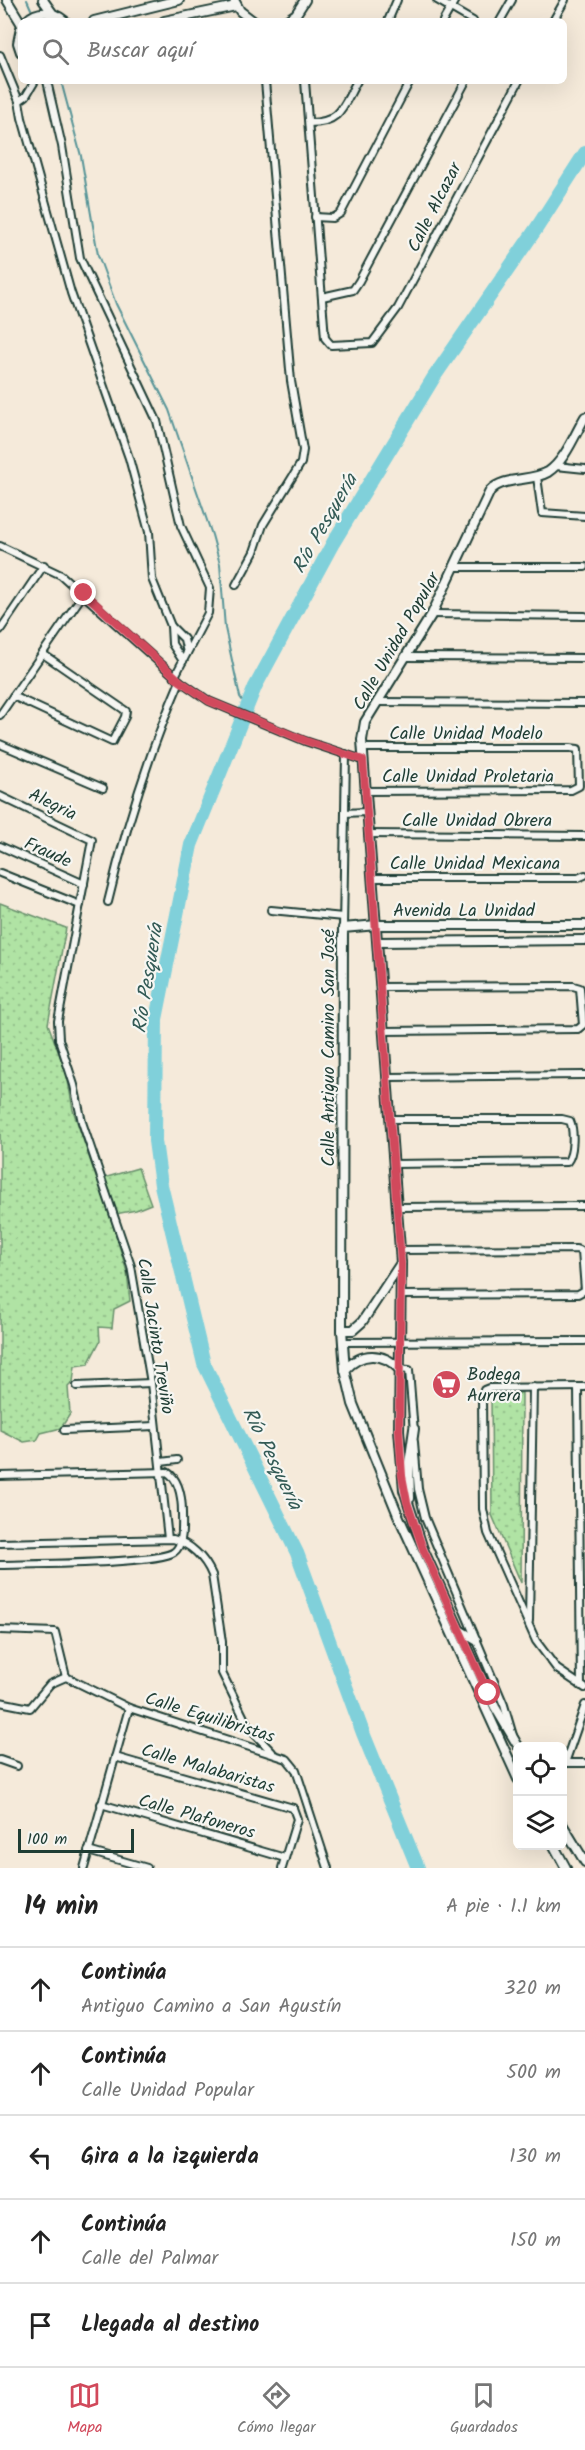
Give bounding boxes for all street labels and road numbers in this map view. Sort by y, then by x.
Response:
street label: Calle Alcazar [400,157,471,258]
street label: Calle Unidad Popular [346,566,449,716]
street label: Calle Unidad Modelo [389,720,543,749]
street label: Calle Unidad Proletaria [382,763,554,792]
street label: Alegria [23,781,81,829]
street label: Calle Unidad Obrera [402,807,552,836]
street label: Fraude [19,830,76,877]
street label: Calle Unidad Mexicana [390,850,560,879]
street label: Avenida La Unidad [393,897,536,926]
street label: Calle Antiguo Camino San José [315,928,344,1167]
street label: Calle Jacinto Treviño [128,1256,181,1416]
street label: Calle Equilibristas [141,1685,278,1752]
street label: Calle Malabaristas [137,1737,278,1802]
street label: Calle Plafoneros [135,1787,259,1848]

